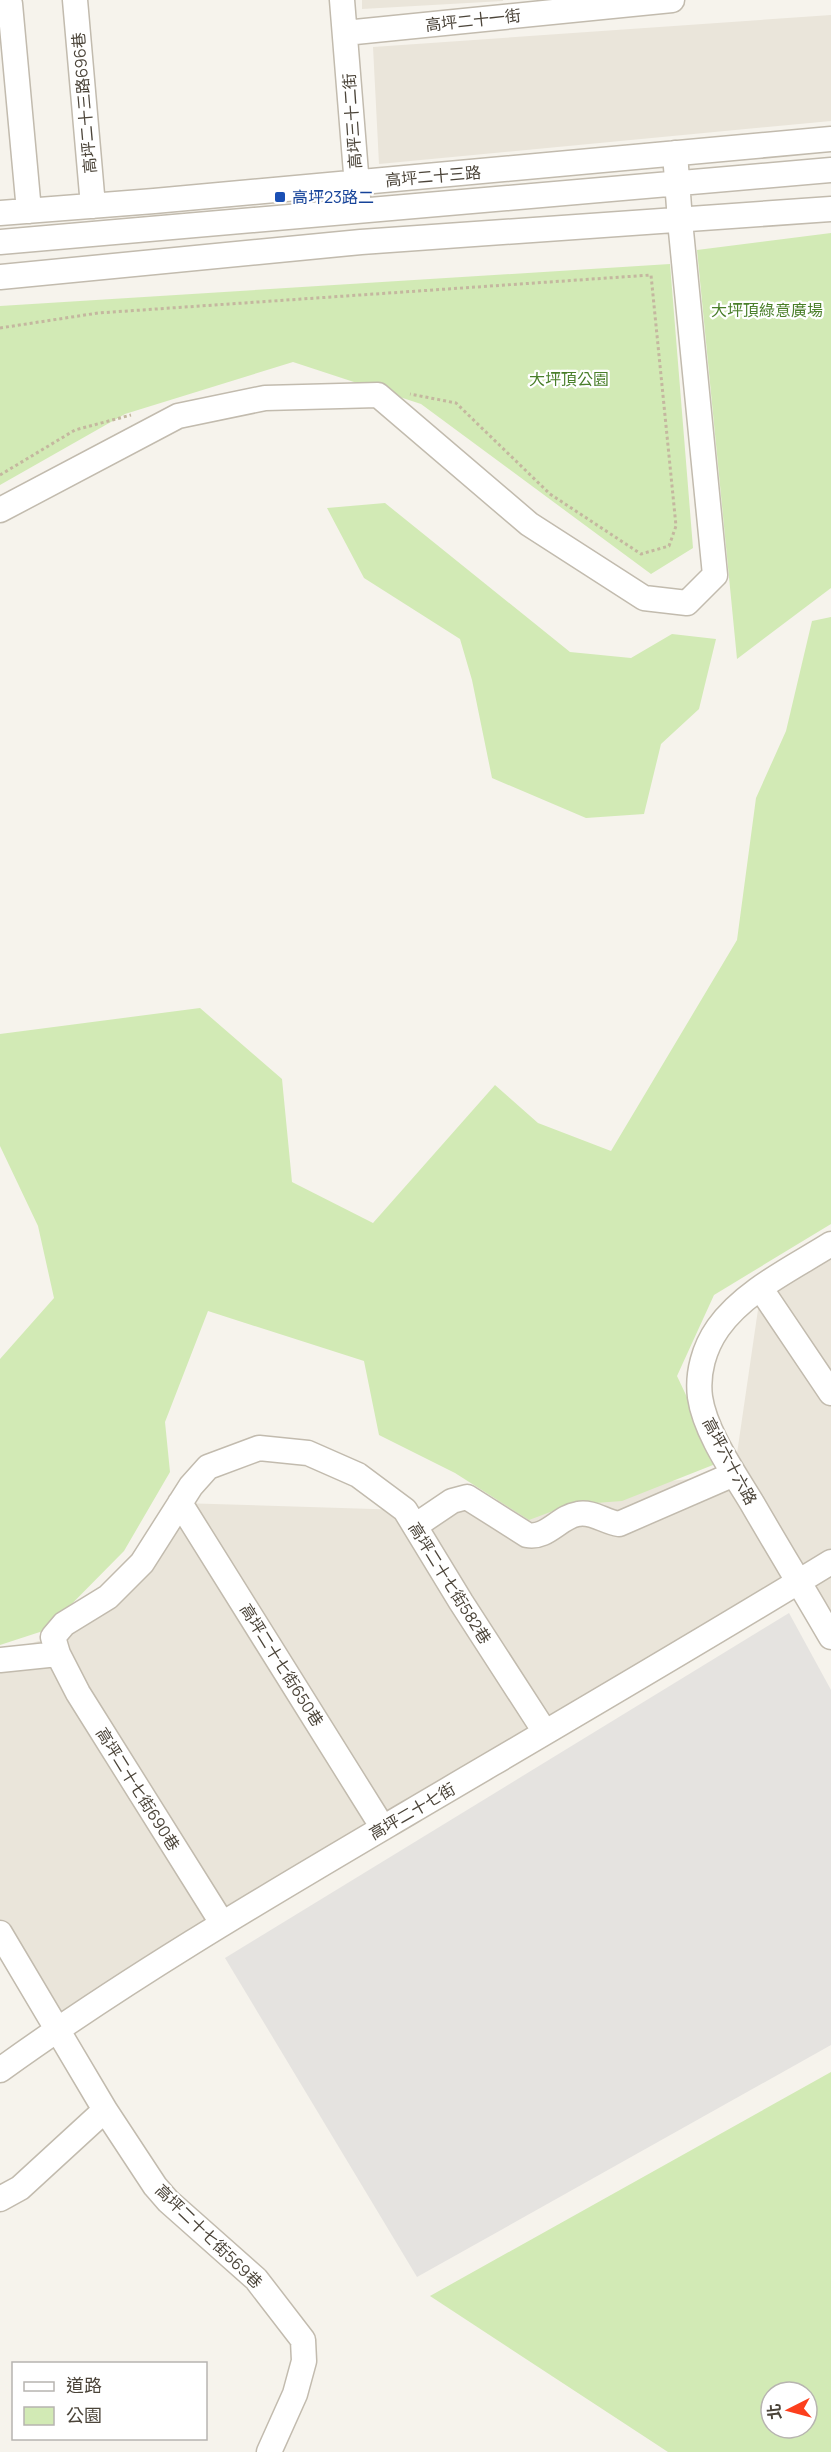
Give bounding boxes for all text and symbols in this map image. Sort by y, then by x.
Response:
street label: 高坪二十一街 [424,4,522,36]
street label: 高坪二十三路696巷 [67,31,101,175]
street label: 高坪三十二街 [338,72,366,170]
street label: 高坪二十三路 [384,161,482,191]
place label: 高坪23路二 [292,186,374,208]
marker: 高坪23路二 [273,190,287,204]
park label: 大坪頂綠意廣場 [711,299,823,321]
park label: 大坪頂公園 [529,368,609,390]
street label: 高坪六十六路 [698,1413,762,1509]
street label: 高坪二十七街582巷 [404,1518,496,1648]
street label: 高坪二十七街650巷 [235,1599,329,1731]
street label: 高坪二十七街690巷 [91,1723,185,1855]
street label: 高坪二十七街 [365,1777,459,1845]
street label: 高坪二十七街569巷 [151,2179,267,2293]
legend [12,2362,207,2440]
text: 道路 [66,2373,102,2397]
north arrow [759,2380,819,2440]
text: 北 [762,2402,786,2421]
text: 公園 [66,2403,102,2427]

